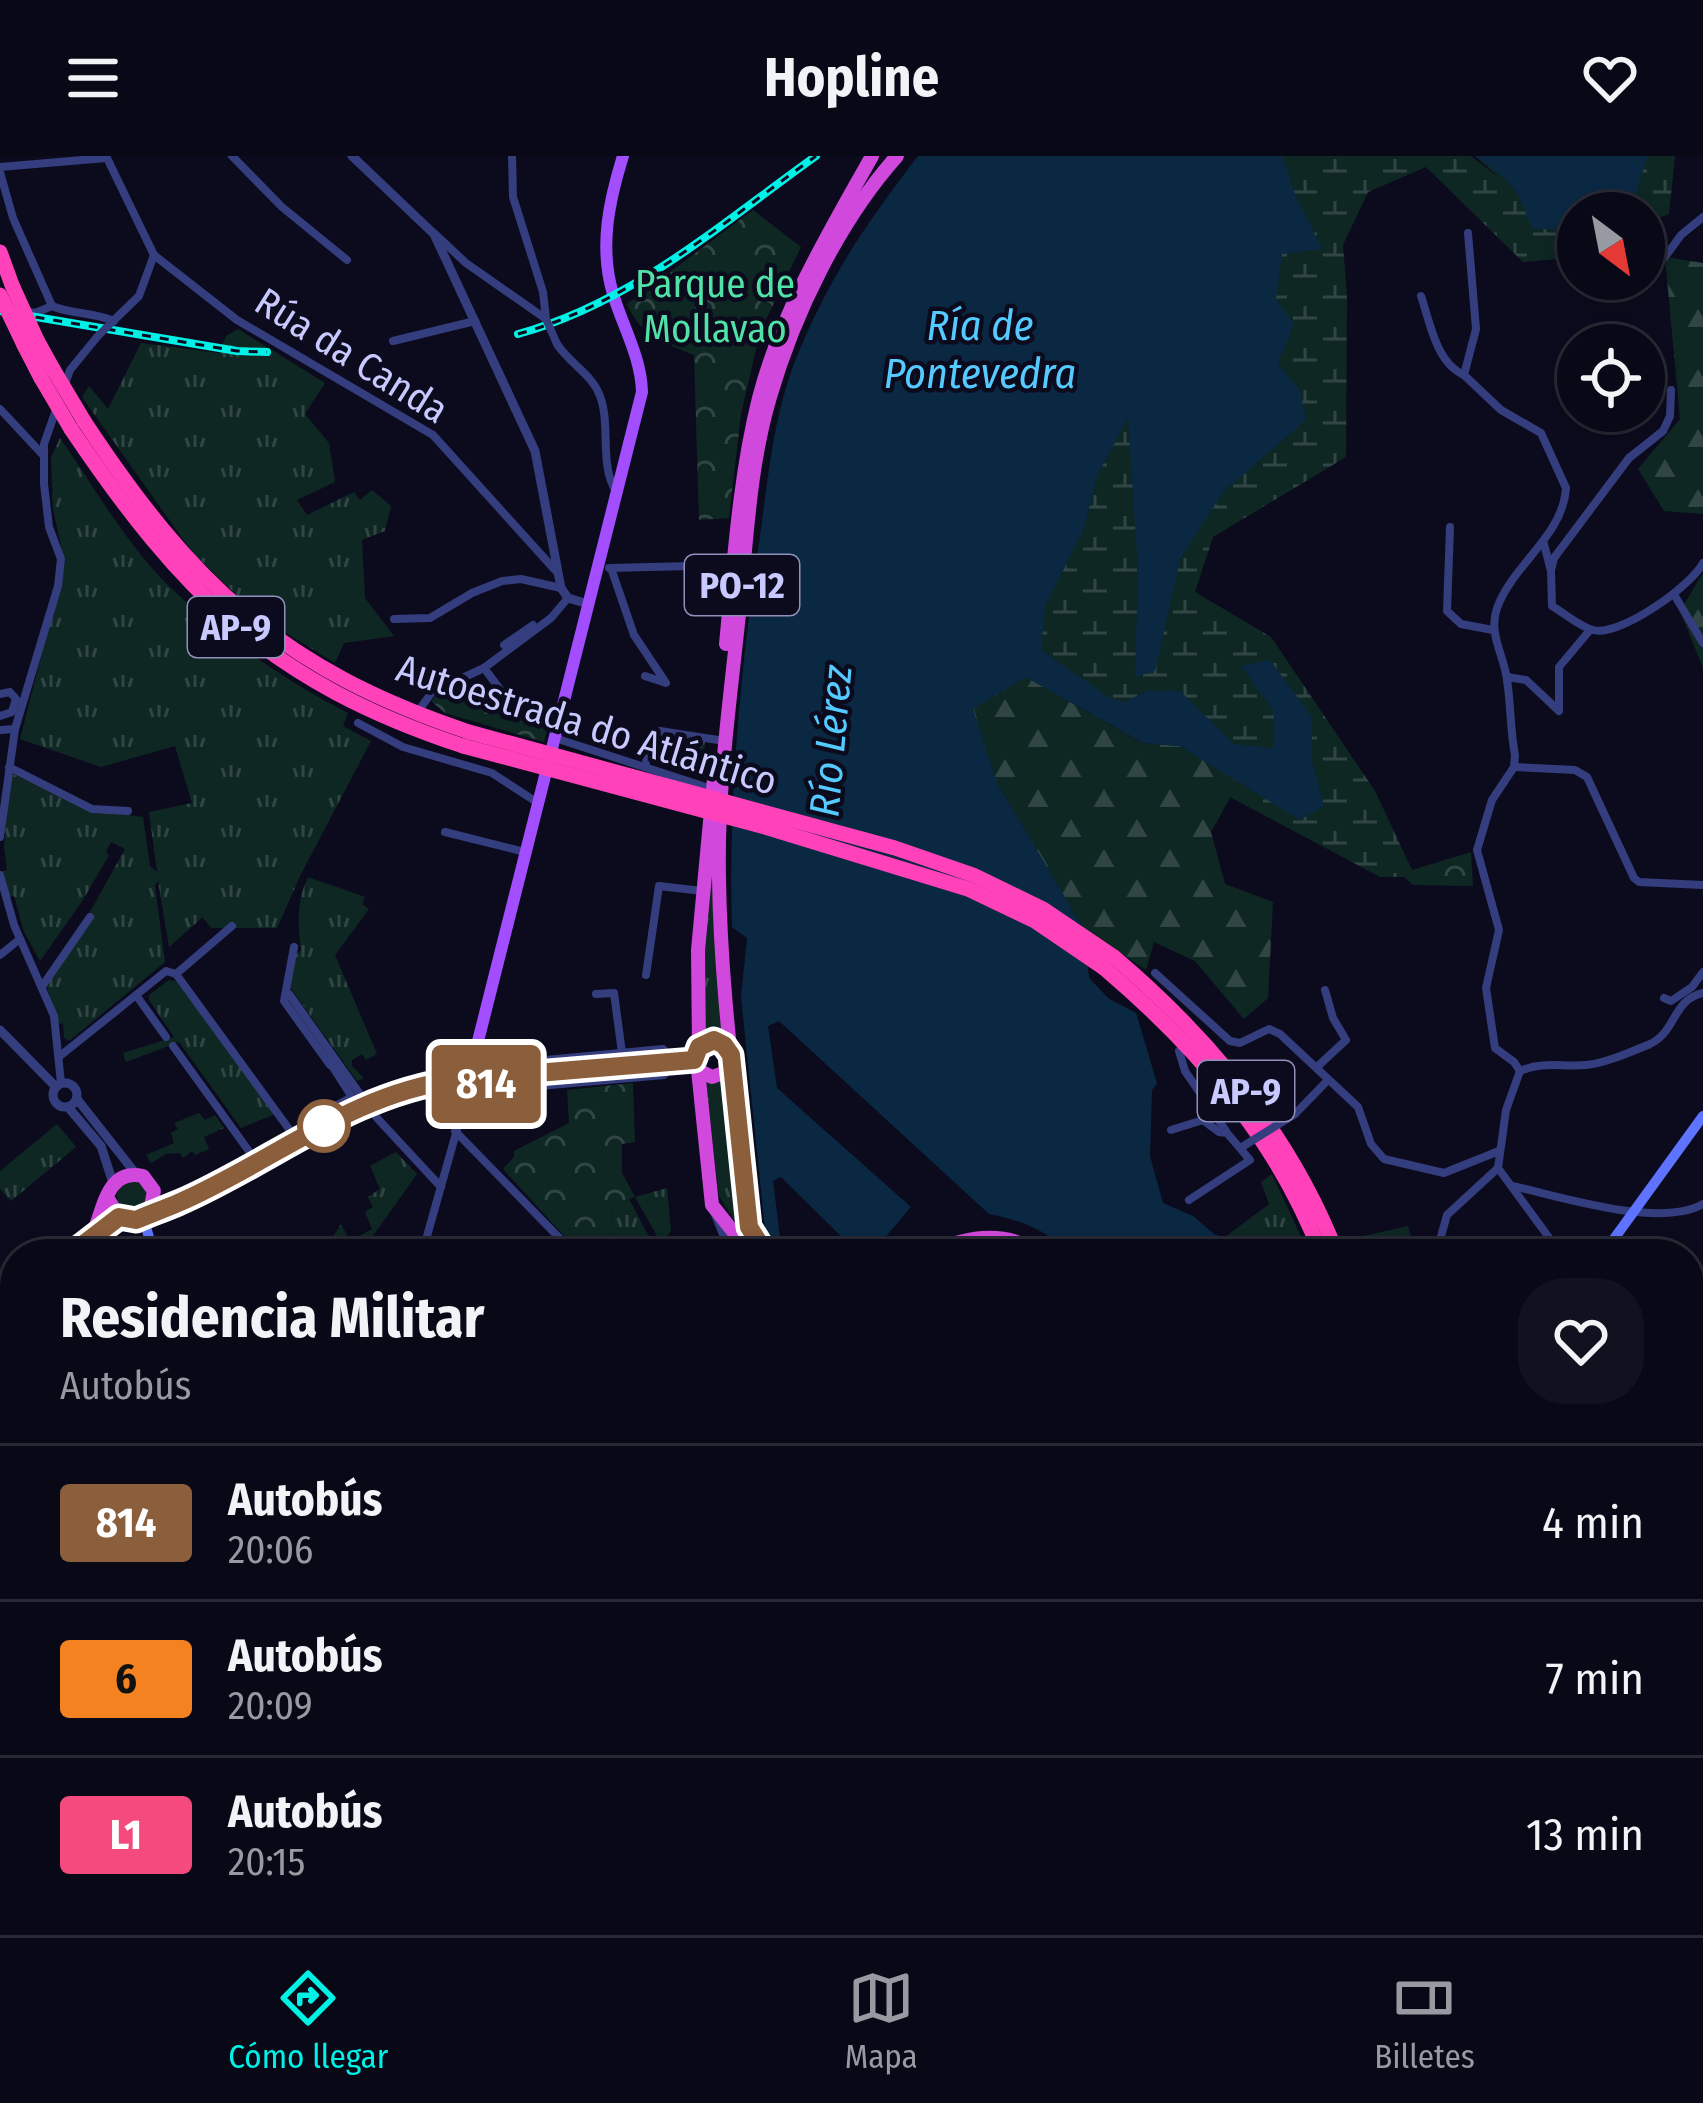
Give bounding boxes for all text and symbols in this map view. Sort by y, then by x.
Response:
icon: menu [60,45,126,111]
icon: heart [1577,45,1643,111]
text: Hopline [764,46,939,110]
north arrow [1557,192,1665,300]
map controls [1557,192,1665,432]
park label: Parque de Mollavao [635,261,795,352]
street label: Rúa da Canda [247,279,456,433]
water label: Ría de Pontevedra [884,301,1076,399]
button: locate [1557,324,1665,432]
road number: PO-12 [685,555,799,615]
road number: AP-9 [188,597,284,657]
street label: Autoestrada do Atlántico [391,645,782,805]
water label: Río Lérez [799,663,863,819]
line badge: 814 [417,1045,555,1123]
text: 814 [456,1059,516,1109]
road number: AP-9 [1198,1061,1294,1121]
unlabelled marker [299,1101,349,1151]
button: heart [1518,1278,1644,1404]
text: Residencia Militar [60,1284,484,1352]
text: Autobús [60,1363,191,1409]
text: Autobús [228,1473,382,1527]
text: 4 min [1542,1496,1644,1550]
text: 814 [96,1498,156,1548]
text: 20:06 [228,1527,313,1573]
text: Autobús [228,1629,382,1683]
text: 7 min [1546,1652,1644,1706]
text: 6 [115,1654,137,1704]
text: 20:09 [228,1683,313,1729]
text: Autobús [228,1785,382,1839]
text: 13 min [1526,1808,1644,1862]
text: L1 [110,1810,142,1860]
text: 20:15 [228,1839,305,1885]
tab: Cómo llegar [228,1965,388,2077]
tab: Mapa [845,1965,918,2077]
tab: Billetes [1374,1965,1475,2077]

